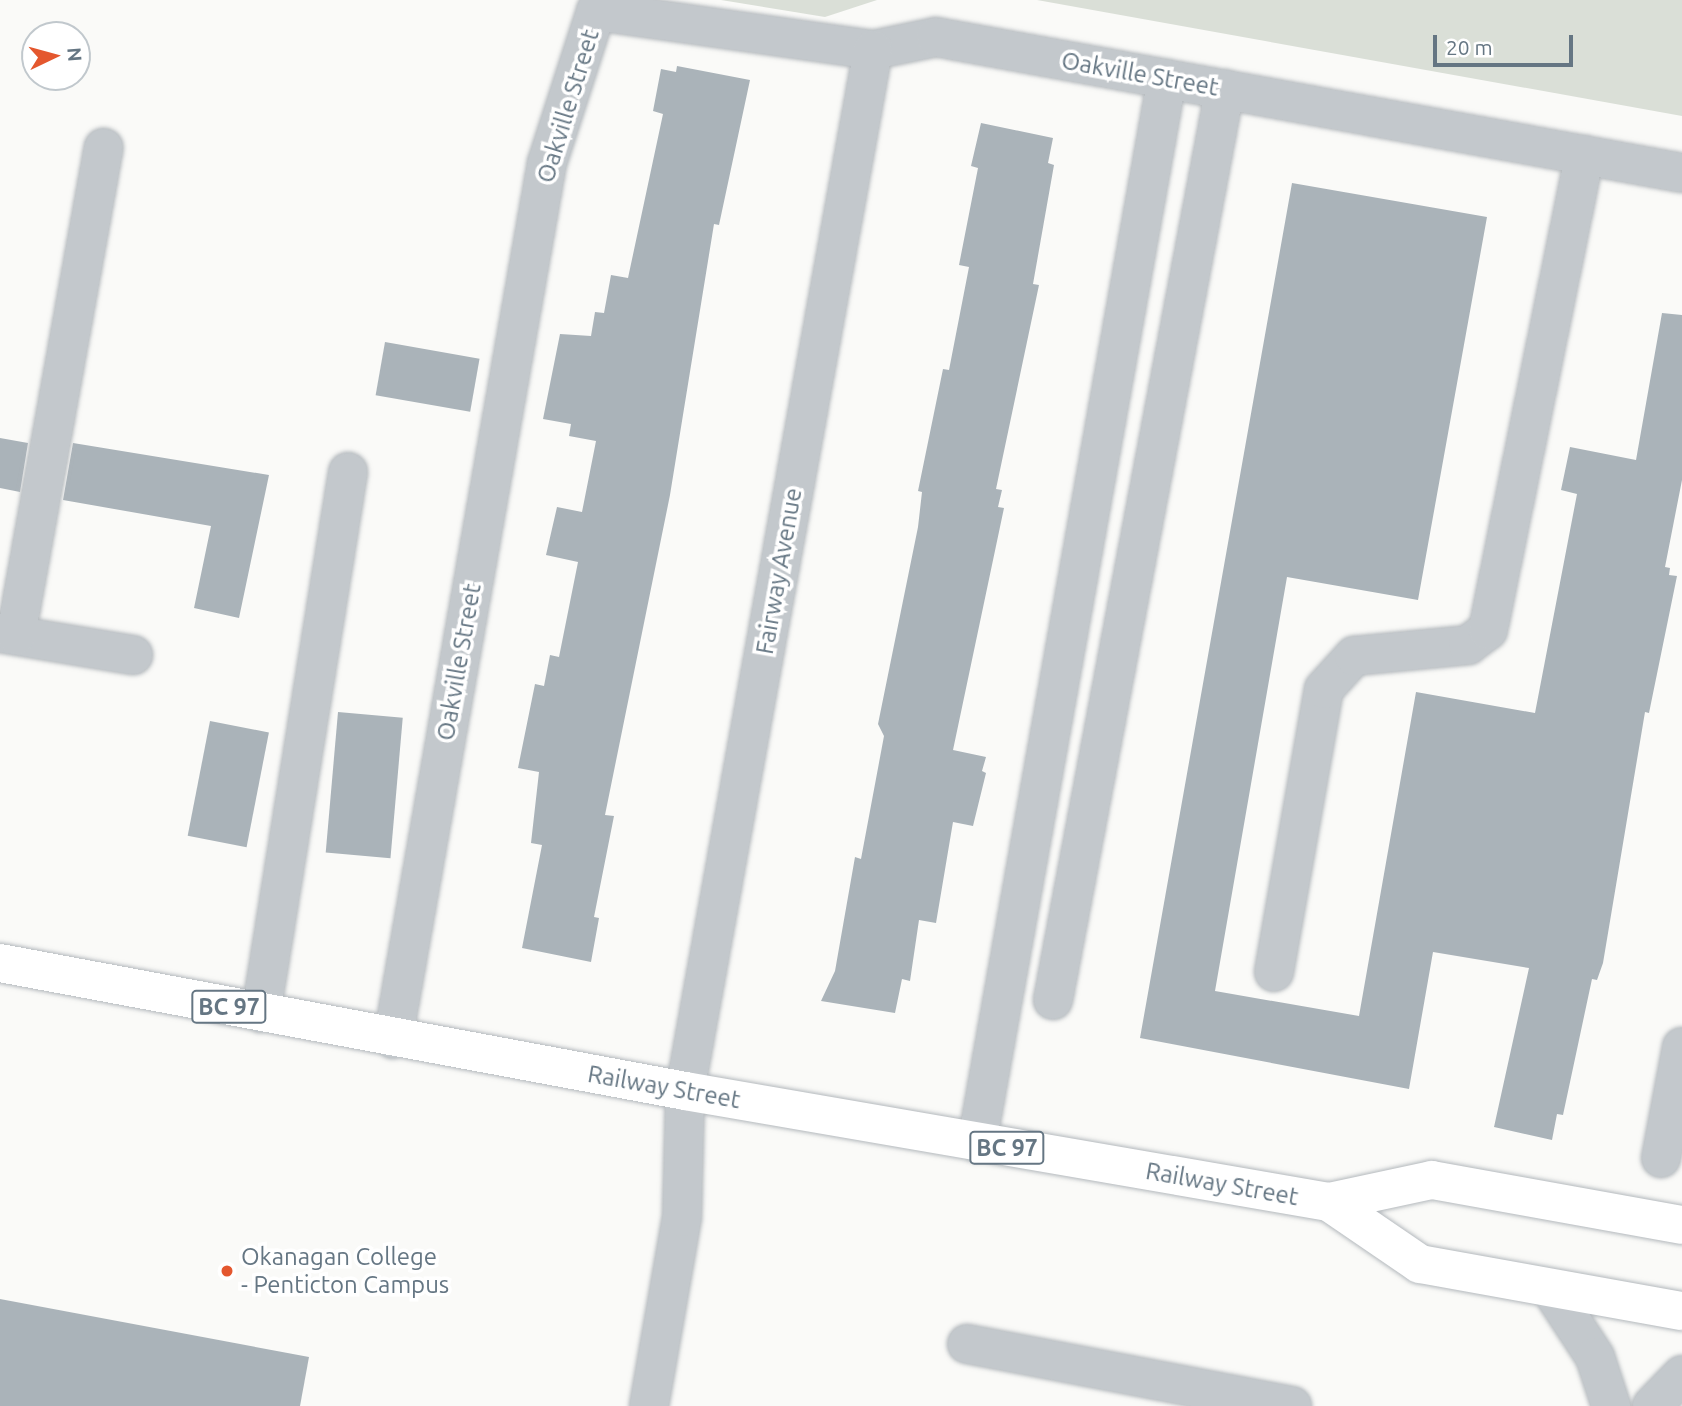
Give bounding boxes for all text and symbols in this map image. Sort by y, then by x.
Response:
north arrow [21,21,91,91]
scale bar [1437,21,1577,65]
street label: Oakville Street [531,26,605,186]
text: 20 m [1446,35,1493,59]
text: N [63,46,87,62]
street label: Oakville Street [1059,46,1221,102]
street label: Fairway Avenue [750,486,808,656]
street label: Oakville Street [431,581,487,743]
road number: BC 97 [190,988,268,1026]
street label: Railway Street [586,1059,742,1115]
road number: BC 97 [968,1128,1046,1168]
street label: Railway Street [1144,1156,1300,1212]
place label: Okanagan College - Penticton Campus [241,1243,449,1299]
marker: Okanagan College - Penticton Campus [219,1263,235,1279]

